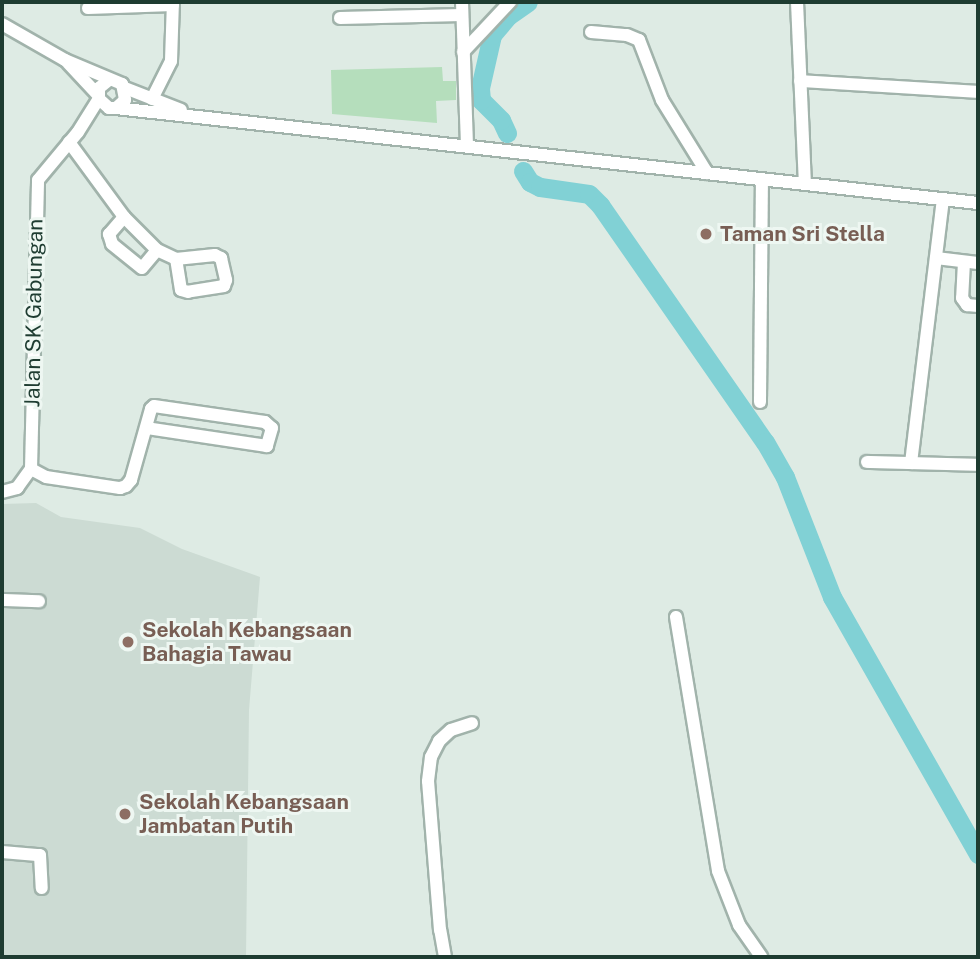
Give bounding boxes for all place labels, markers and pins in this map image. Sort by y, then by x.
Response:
place label: Taman Sri Stella [720,221,885,247]
marker: Taman Sri Stella [698,226,714,242]
place label: Sekolah Kebangsaan Bahagia Tawau [142,617,352,667]
marker: Sekolah Kebangsaan Bahagia Tawau [120,634,136,650]
place label: Sekolah Kebangsaan Jambatan Putih [139,789,349,839]
marker: Sekolah Kebangsaan Jambatan Putih [117,806,133,822]

